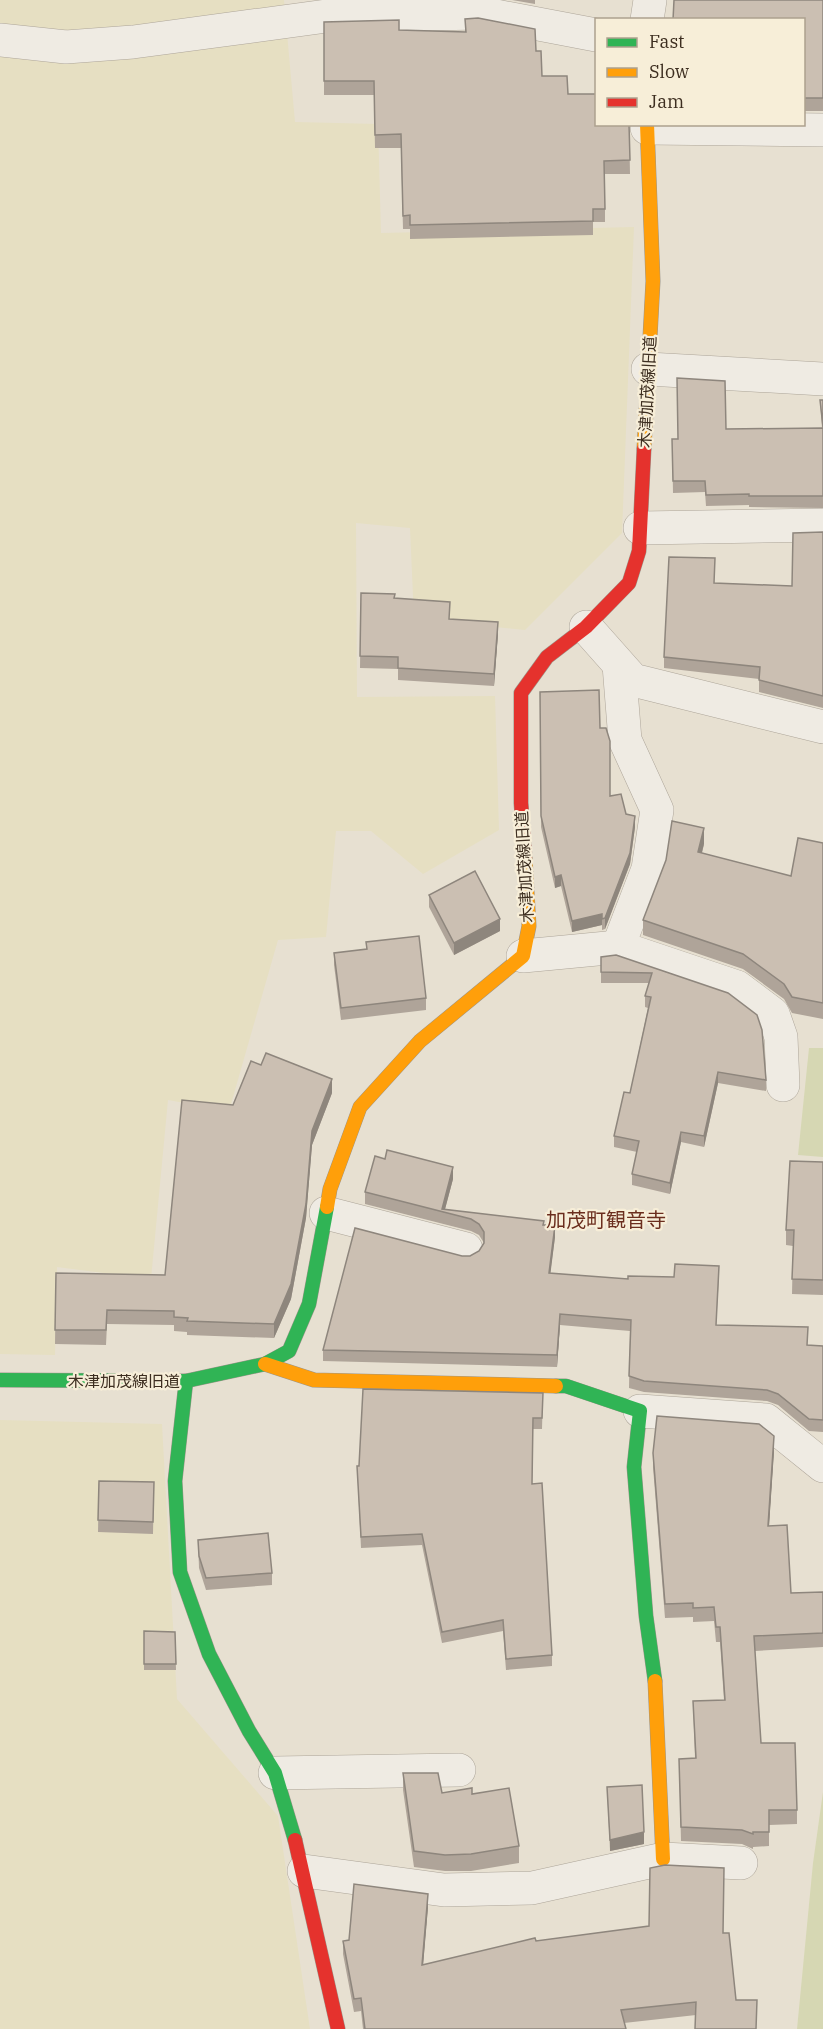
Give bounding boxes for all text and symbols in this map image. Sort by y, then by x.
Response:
legend [595,18,805,126]
text: Fast [649,30,684,53]
text: Slow [649,60,689,83]
text: Jam [649,90,684,113]
street label: 木津加茂線旧道 [634,336,660,448]
street label: 木津加茂線旧道 [511,811,537,923]
district label: 加茂町観音寺 [546,1206,666,1233]
street label: 木津加茂線旧道 [68,1371,180,1391]

